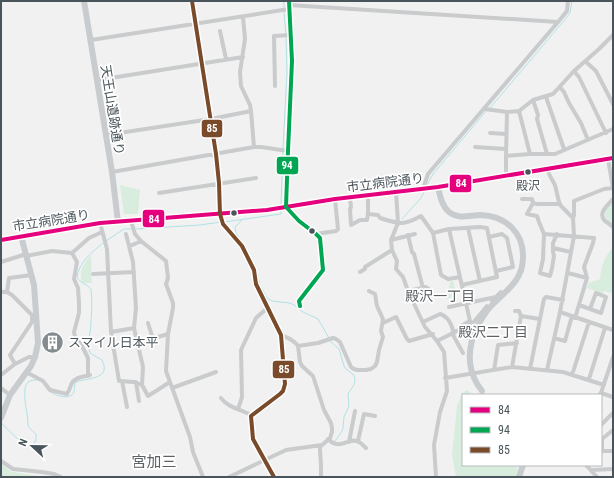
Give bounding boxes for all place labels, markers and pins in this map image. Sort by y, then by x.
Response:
marker: 殿沢 [523,167,533,177]
place label: 殿沢 [516,179,540,193]
unlabelled marker [229,208,239,218]
unlabelled marker [307,226,317,236]
building icon: スマイル日本平 [39,329,65,355]
place label: スマイル日本平 [68,335,159,350]

